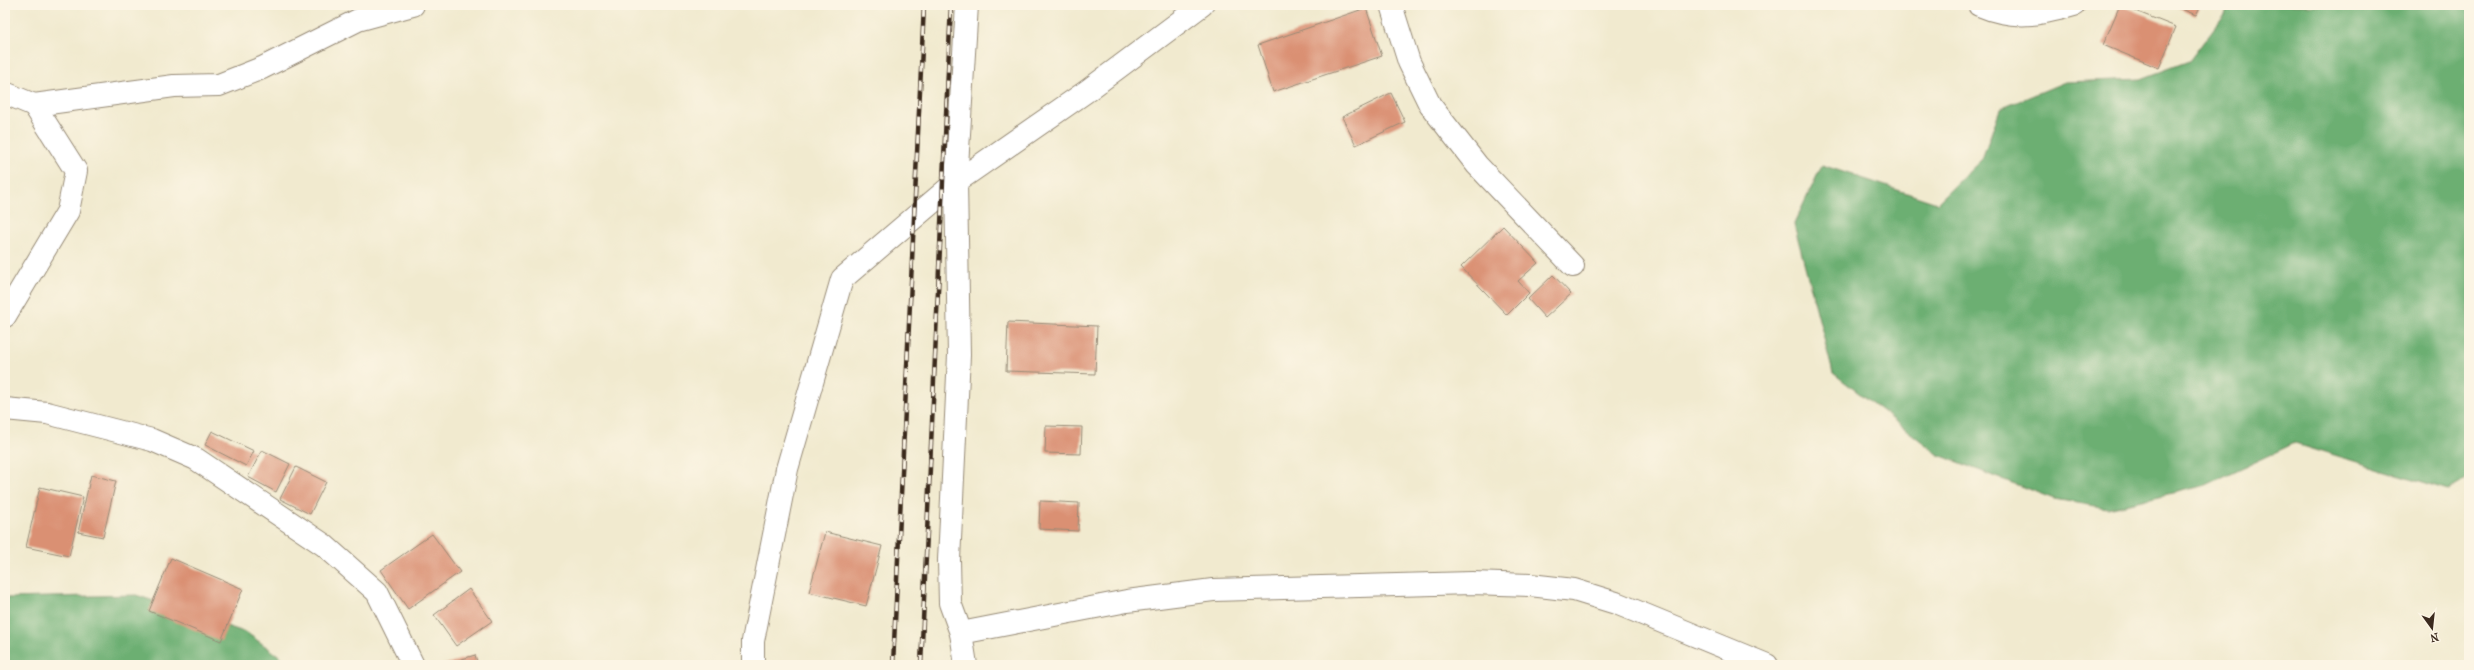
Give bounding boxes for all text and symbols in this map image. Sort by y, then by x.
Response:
north arrow [2412,608,2452,648]
text: N [2428,630,2440,645]

